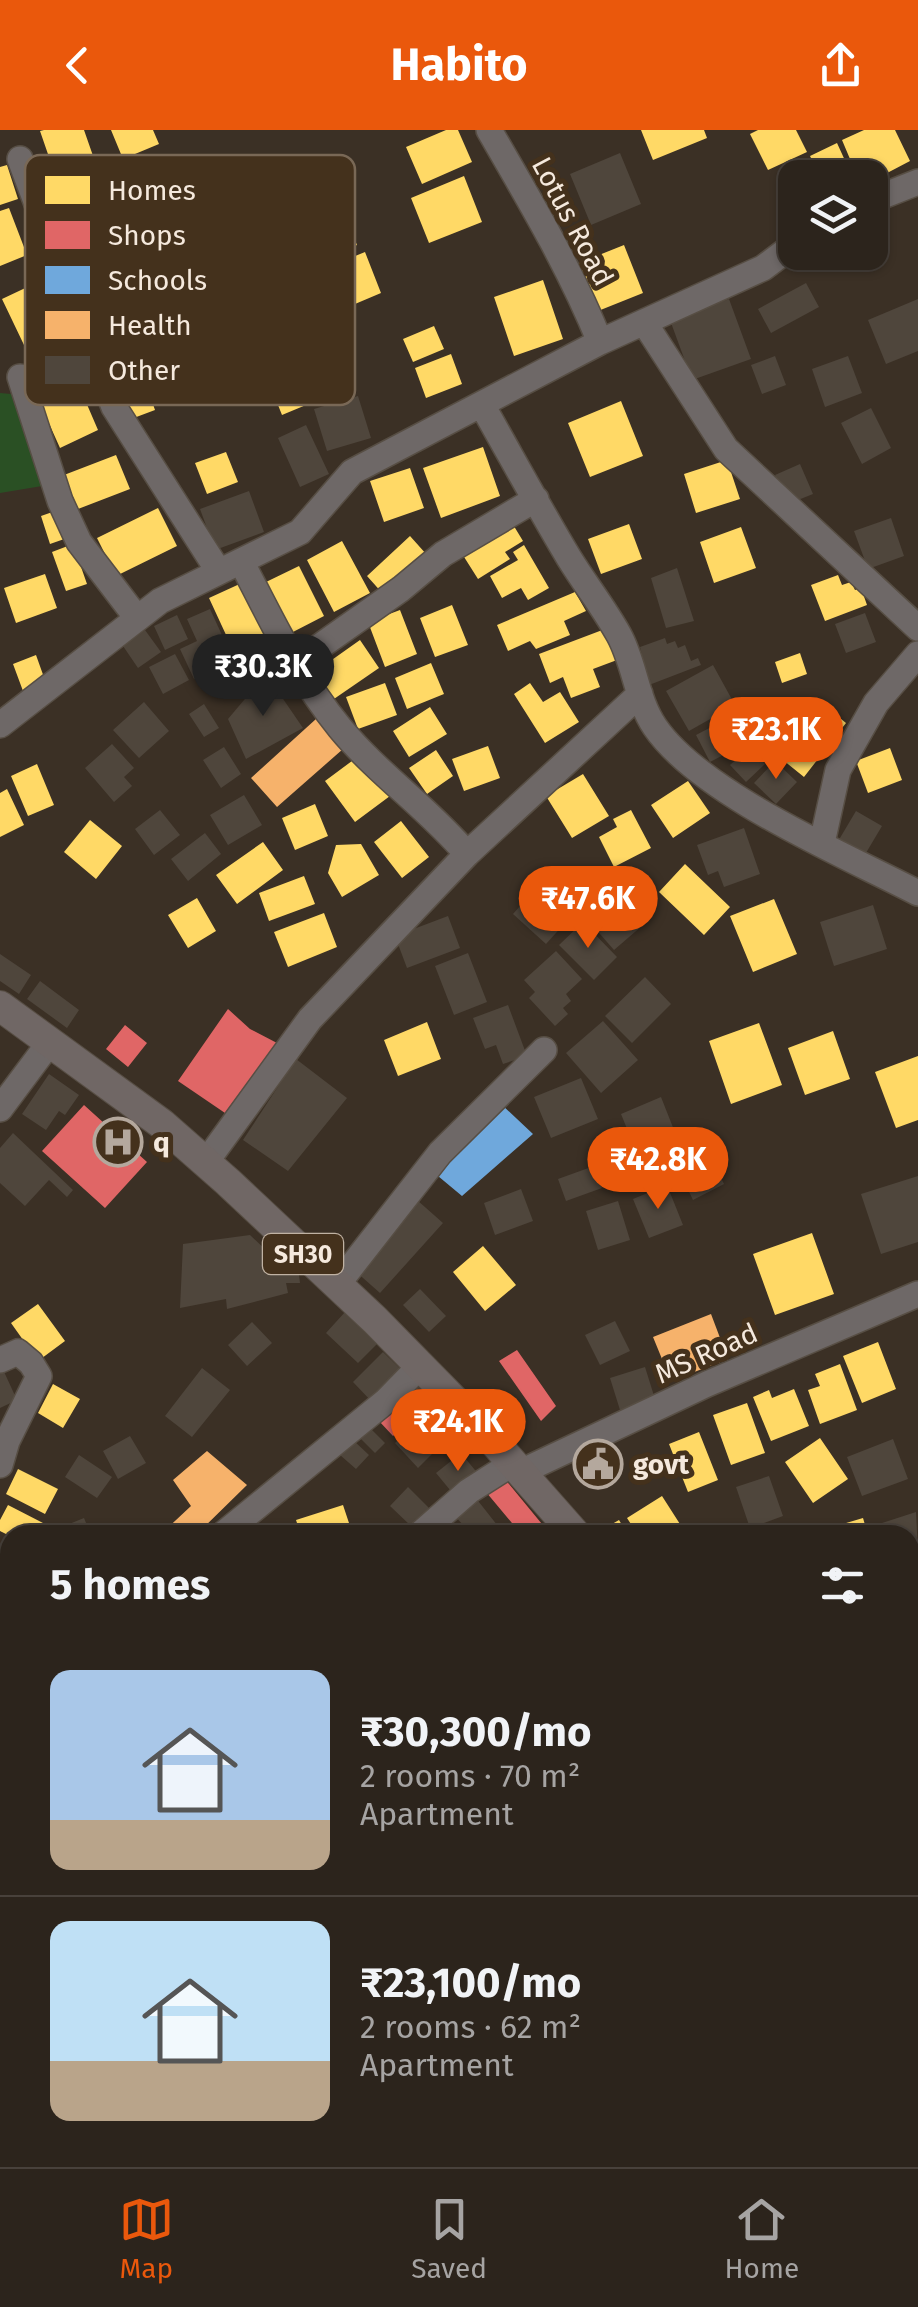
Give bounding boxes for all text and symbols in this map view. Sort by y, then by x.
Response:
icon: back [50,38,105,93]
text: Habito [390,38,528,92]
icon: share [813,38,868,93]
street label: Lotus Road [525,151,620,291]
legend [25,155,355,405]
map controls [778,160,888,270]
button: layers [778,160,888,270]
text: Homes [108,174,196,207]
text: Shops [108,219,186,252]
text: Schools [108,264,207,297]
text: Health [108,309,192,342]
text: Other [108,354,180,387]
pin: ₹30.3K [182,634,344,719]
text: ₹30.3K [214,647,312,685]
pin: ₹23.1K [695,697,857,782]
text: ₹23.1K [731,710,821,748]
pin: ₹47.6K [507,866,669,951]
text: ₹47.6K [541,879,635,917]
hospital icon: q [92,1116,144,1168]
place label: q [153,1126,170,1159]
pin: ₹42.8K [577,1127,739,1212]
text: ₹42.8K [609,1140,707,1178]
road number: SH30 [263,1234,343,1274]
street label: MS Road [650,1316,763,1391]
pin: ₹24.1K [377,1389,539,1474]
text: ₹24.1K [413,1402,503,1440]
public building icon: govt [572,1438,624,1490]
place label: govt [633,1448,690,1481]
icon: filters [815,1558,870,1613]
text: 5 homes [50,1560,210,1610]
text: ₹30,300/mo [360,1707,592,1757]
icon: home [130,1710,250,1830]
text: 2 rooms · 70 m² [360,1757,580,1795]
text: Apartment [360,1795,514,1833]
text: ₹23,100/mo [360,1958,581,2008]
icon: home [130,1961,250,2081]
text: 2 rooms · 62 m² [360,2008,581,2046]
text: Apartment [360,2046,514,2084]
tab: Map [119,2192,174,2285]
tab: Saved [411,2192,487,2285]
tab: Home [725,2192,799,2285]

